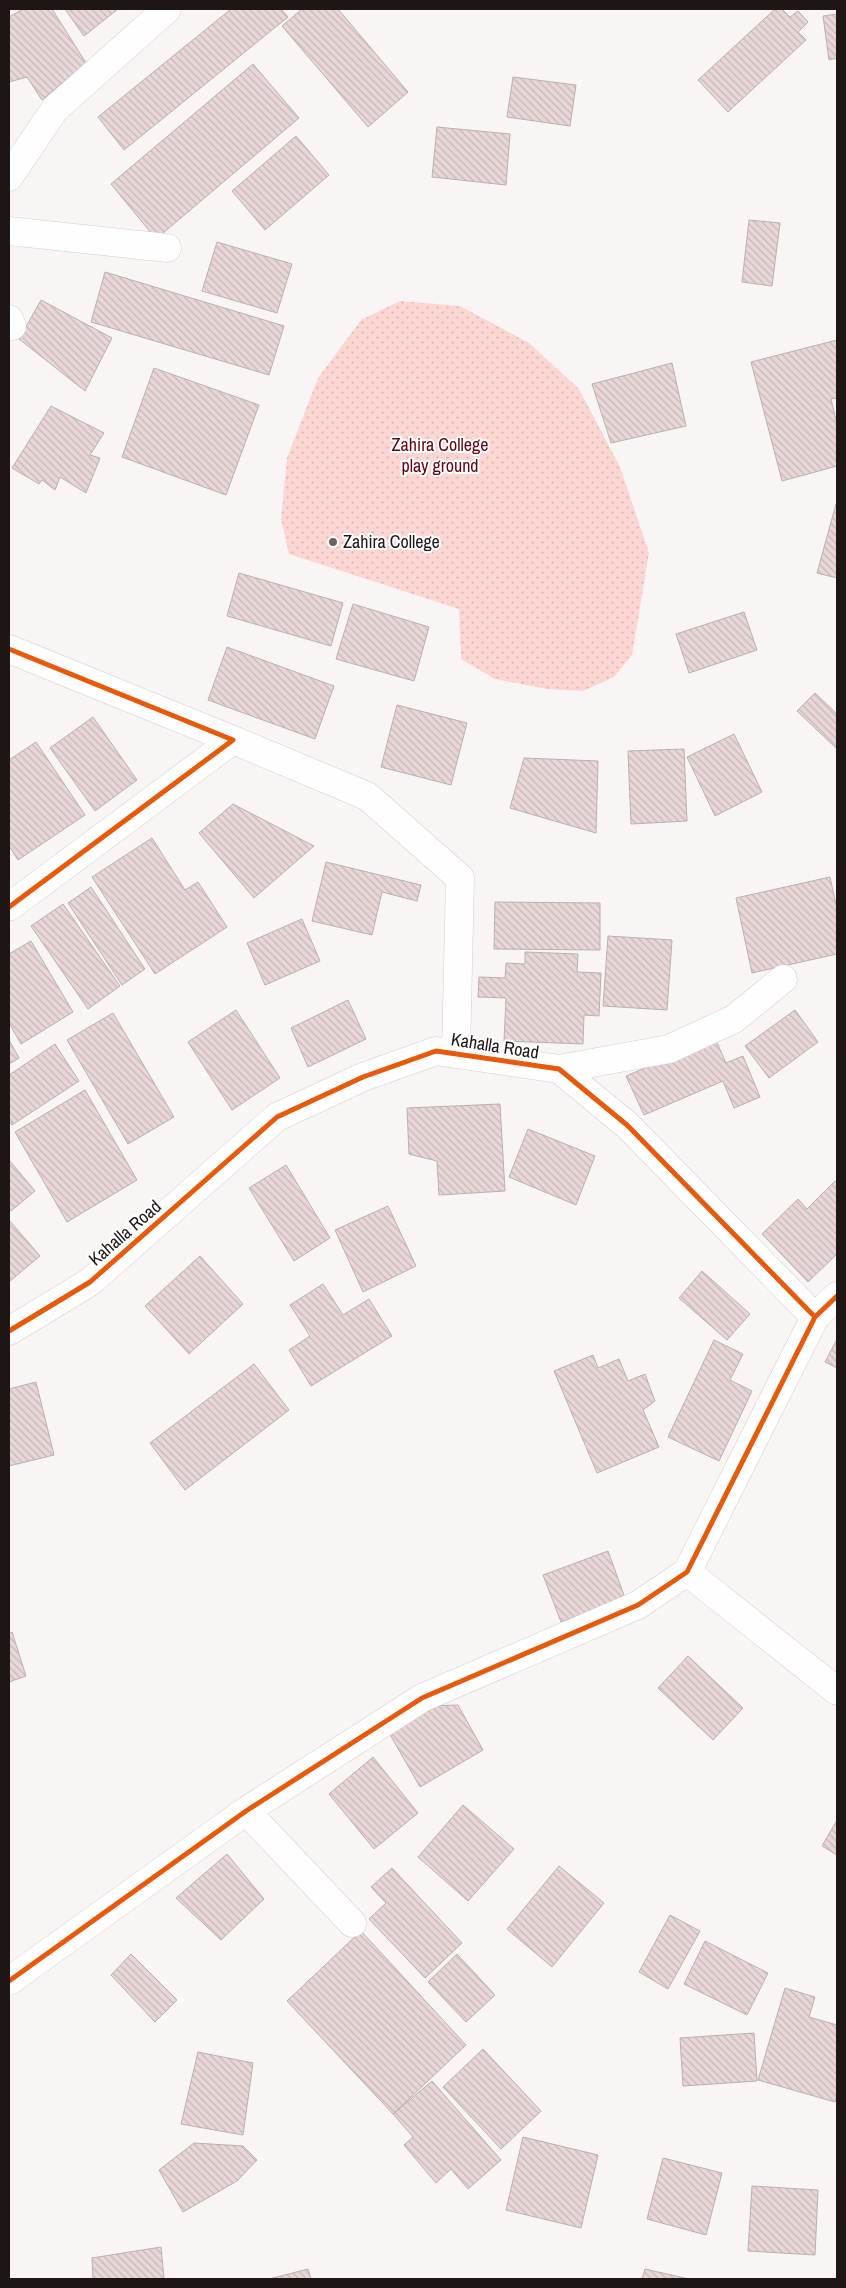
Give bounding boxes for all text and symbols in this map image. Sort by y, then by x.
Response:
park label: Zahira College play ground [392,432,488,478]
place label: Zahira College [343,529,440,554]
marker: Zahira College [327,536,339,548]
street label: Kahalla Road [449,1026,541,1065]
street label: Kahalla Road [83,1194,166,1271]

